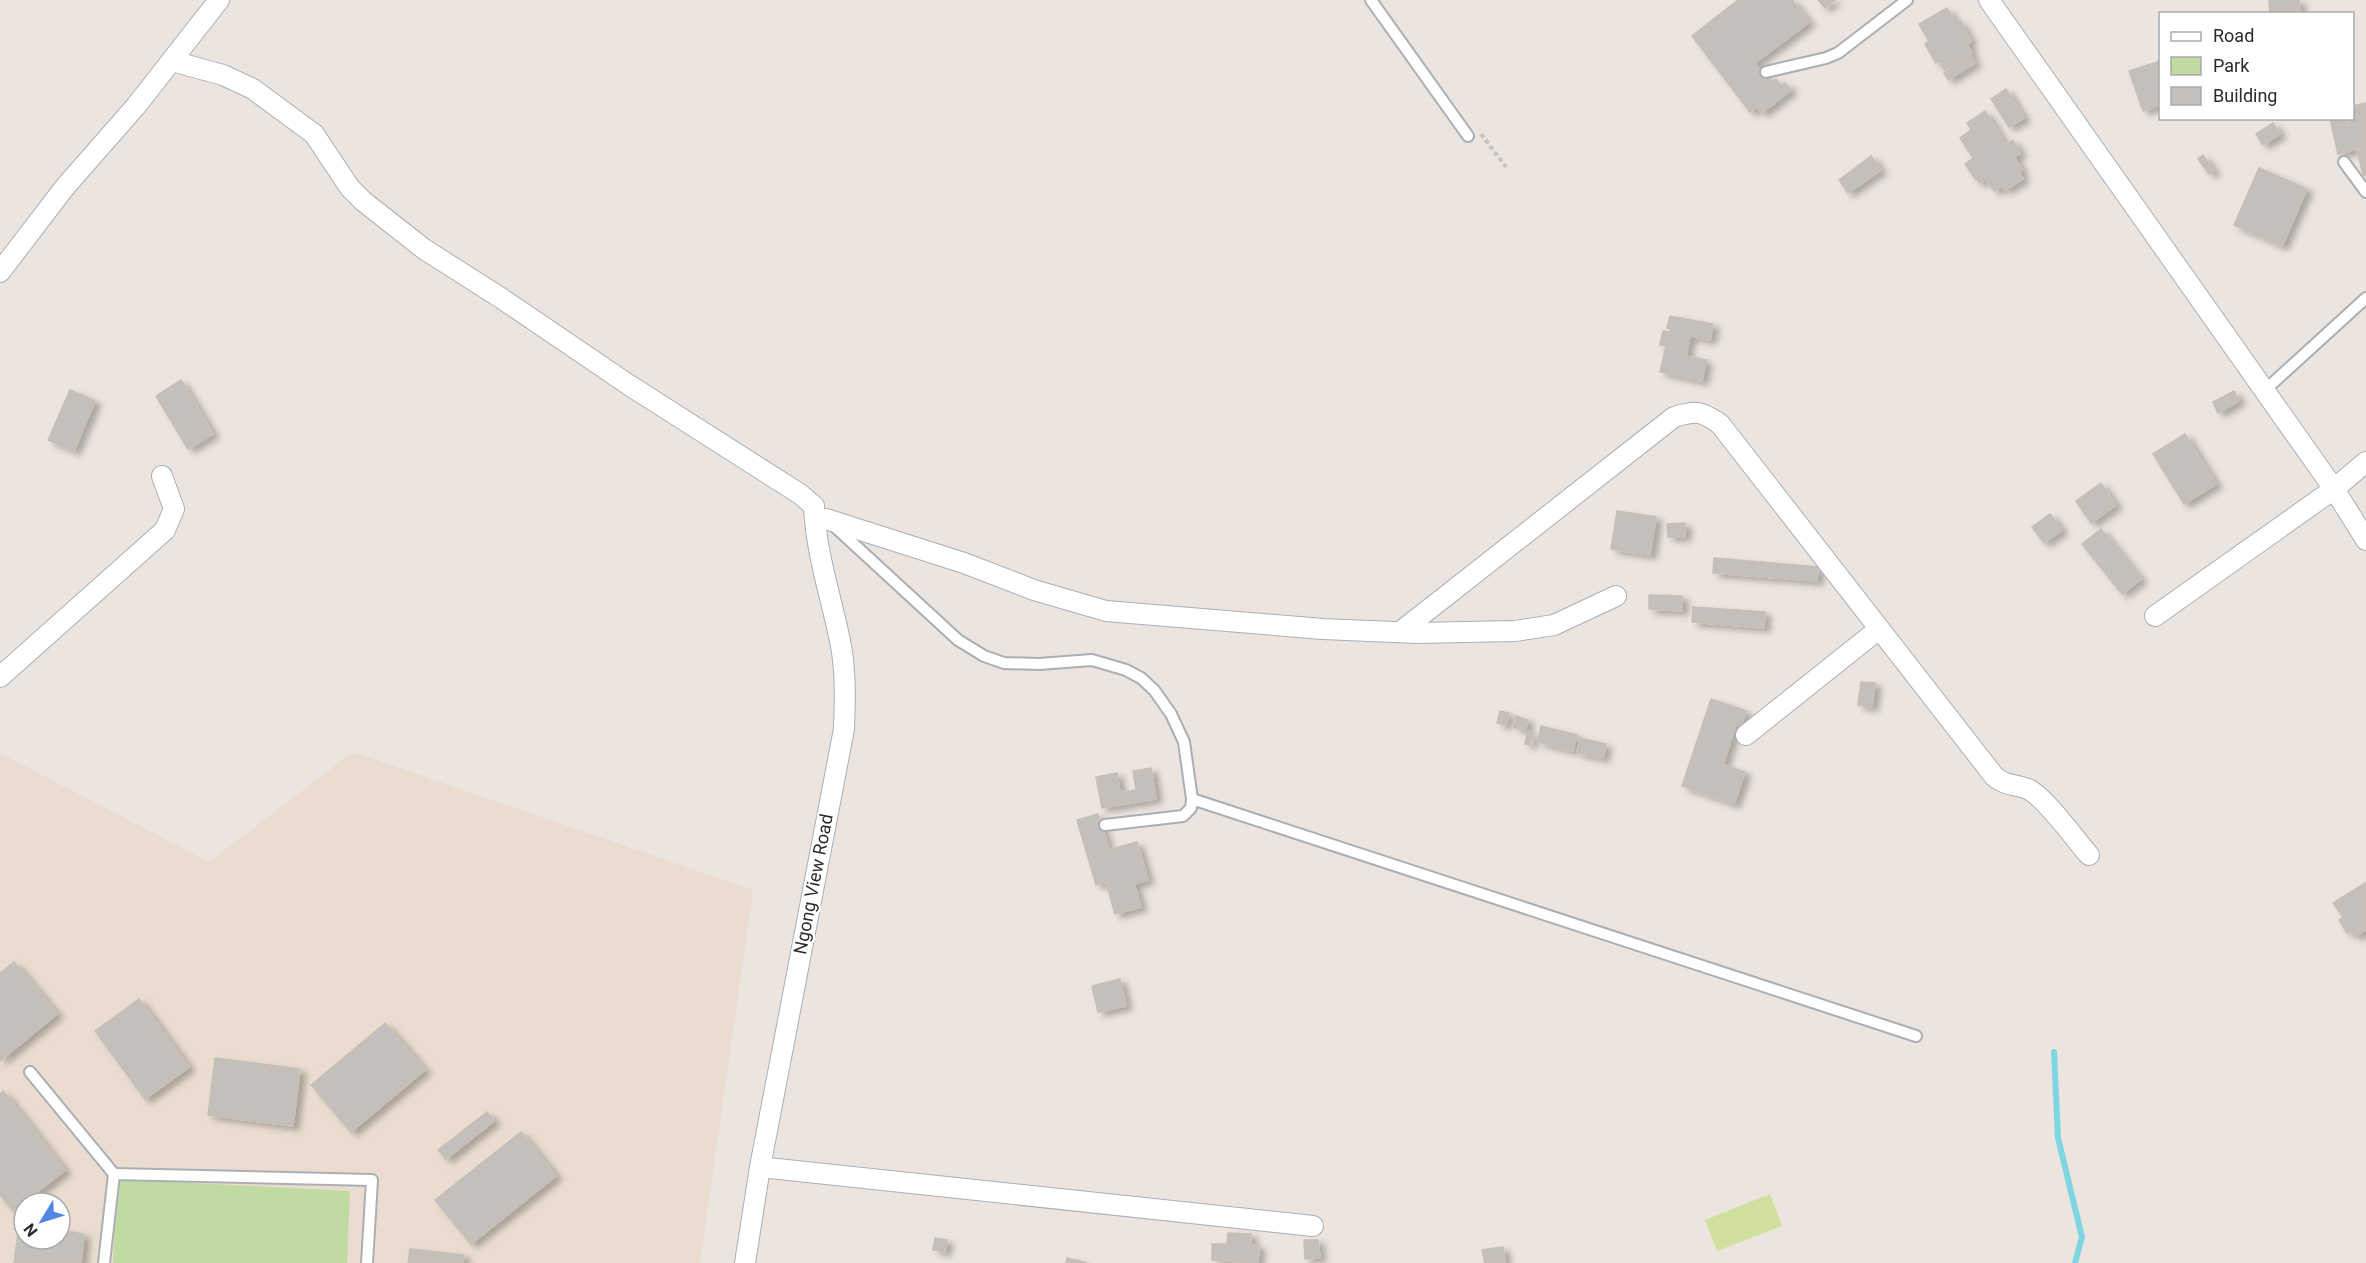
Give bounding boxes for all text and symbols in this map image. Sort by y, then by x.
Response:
legend [2159,12,2354,120]
text: Road [2213,25,2254,46]
text: Park [2213,55,2250,76]
text: Building [2213,85,2277,106]
street label: Ngong View Road [789,812,837,956]
north arrow [12,1191,72,1251]
text: N [20,1220,42,1240]

